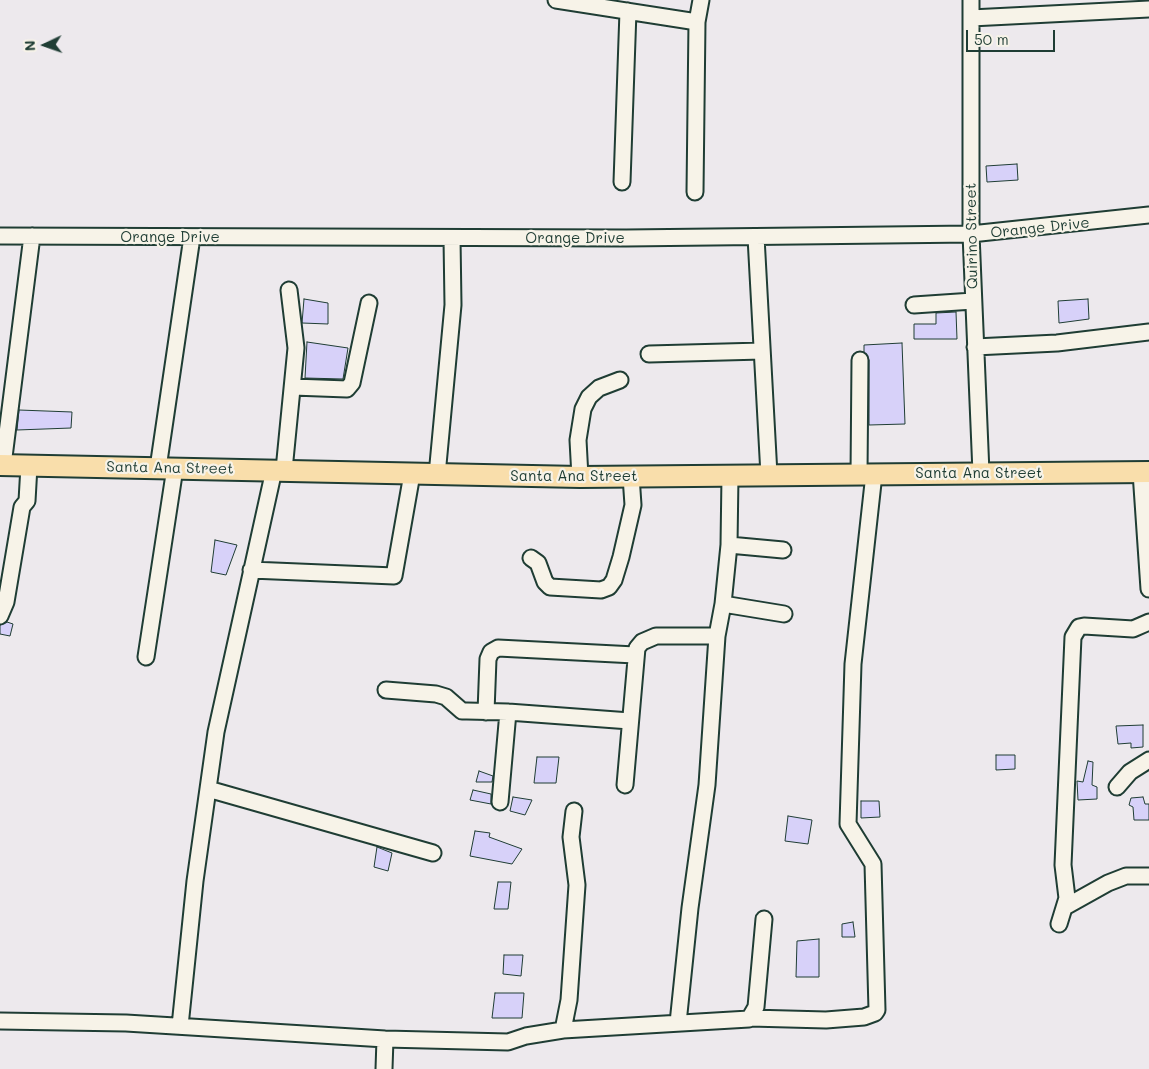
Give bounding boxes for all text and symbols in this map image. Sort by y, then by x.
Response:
north arrow [20,20,70,70]
scale bar [969,20,1058,52]
text: 50 m [974,29,1009,49]
text: N [20,40,39,52]
street label: Quirino Street [962,183,982,289]
street label: Orange Drive [990,214,1090,242]
street label: Orange Drive [120,228,220,246]
street label: Orange Drive [525,229,625,247]
street label: Santa Ana Street [106,458,234,478]
street label: Santa Ana Street [915,464,1043,482]
street label: Santa Ana Street [510,467,638,485]

